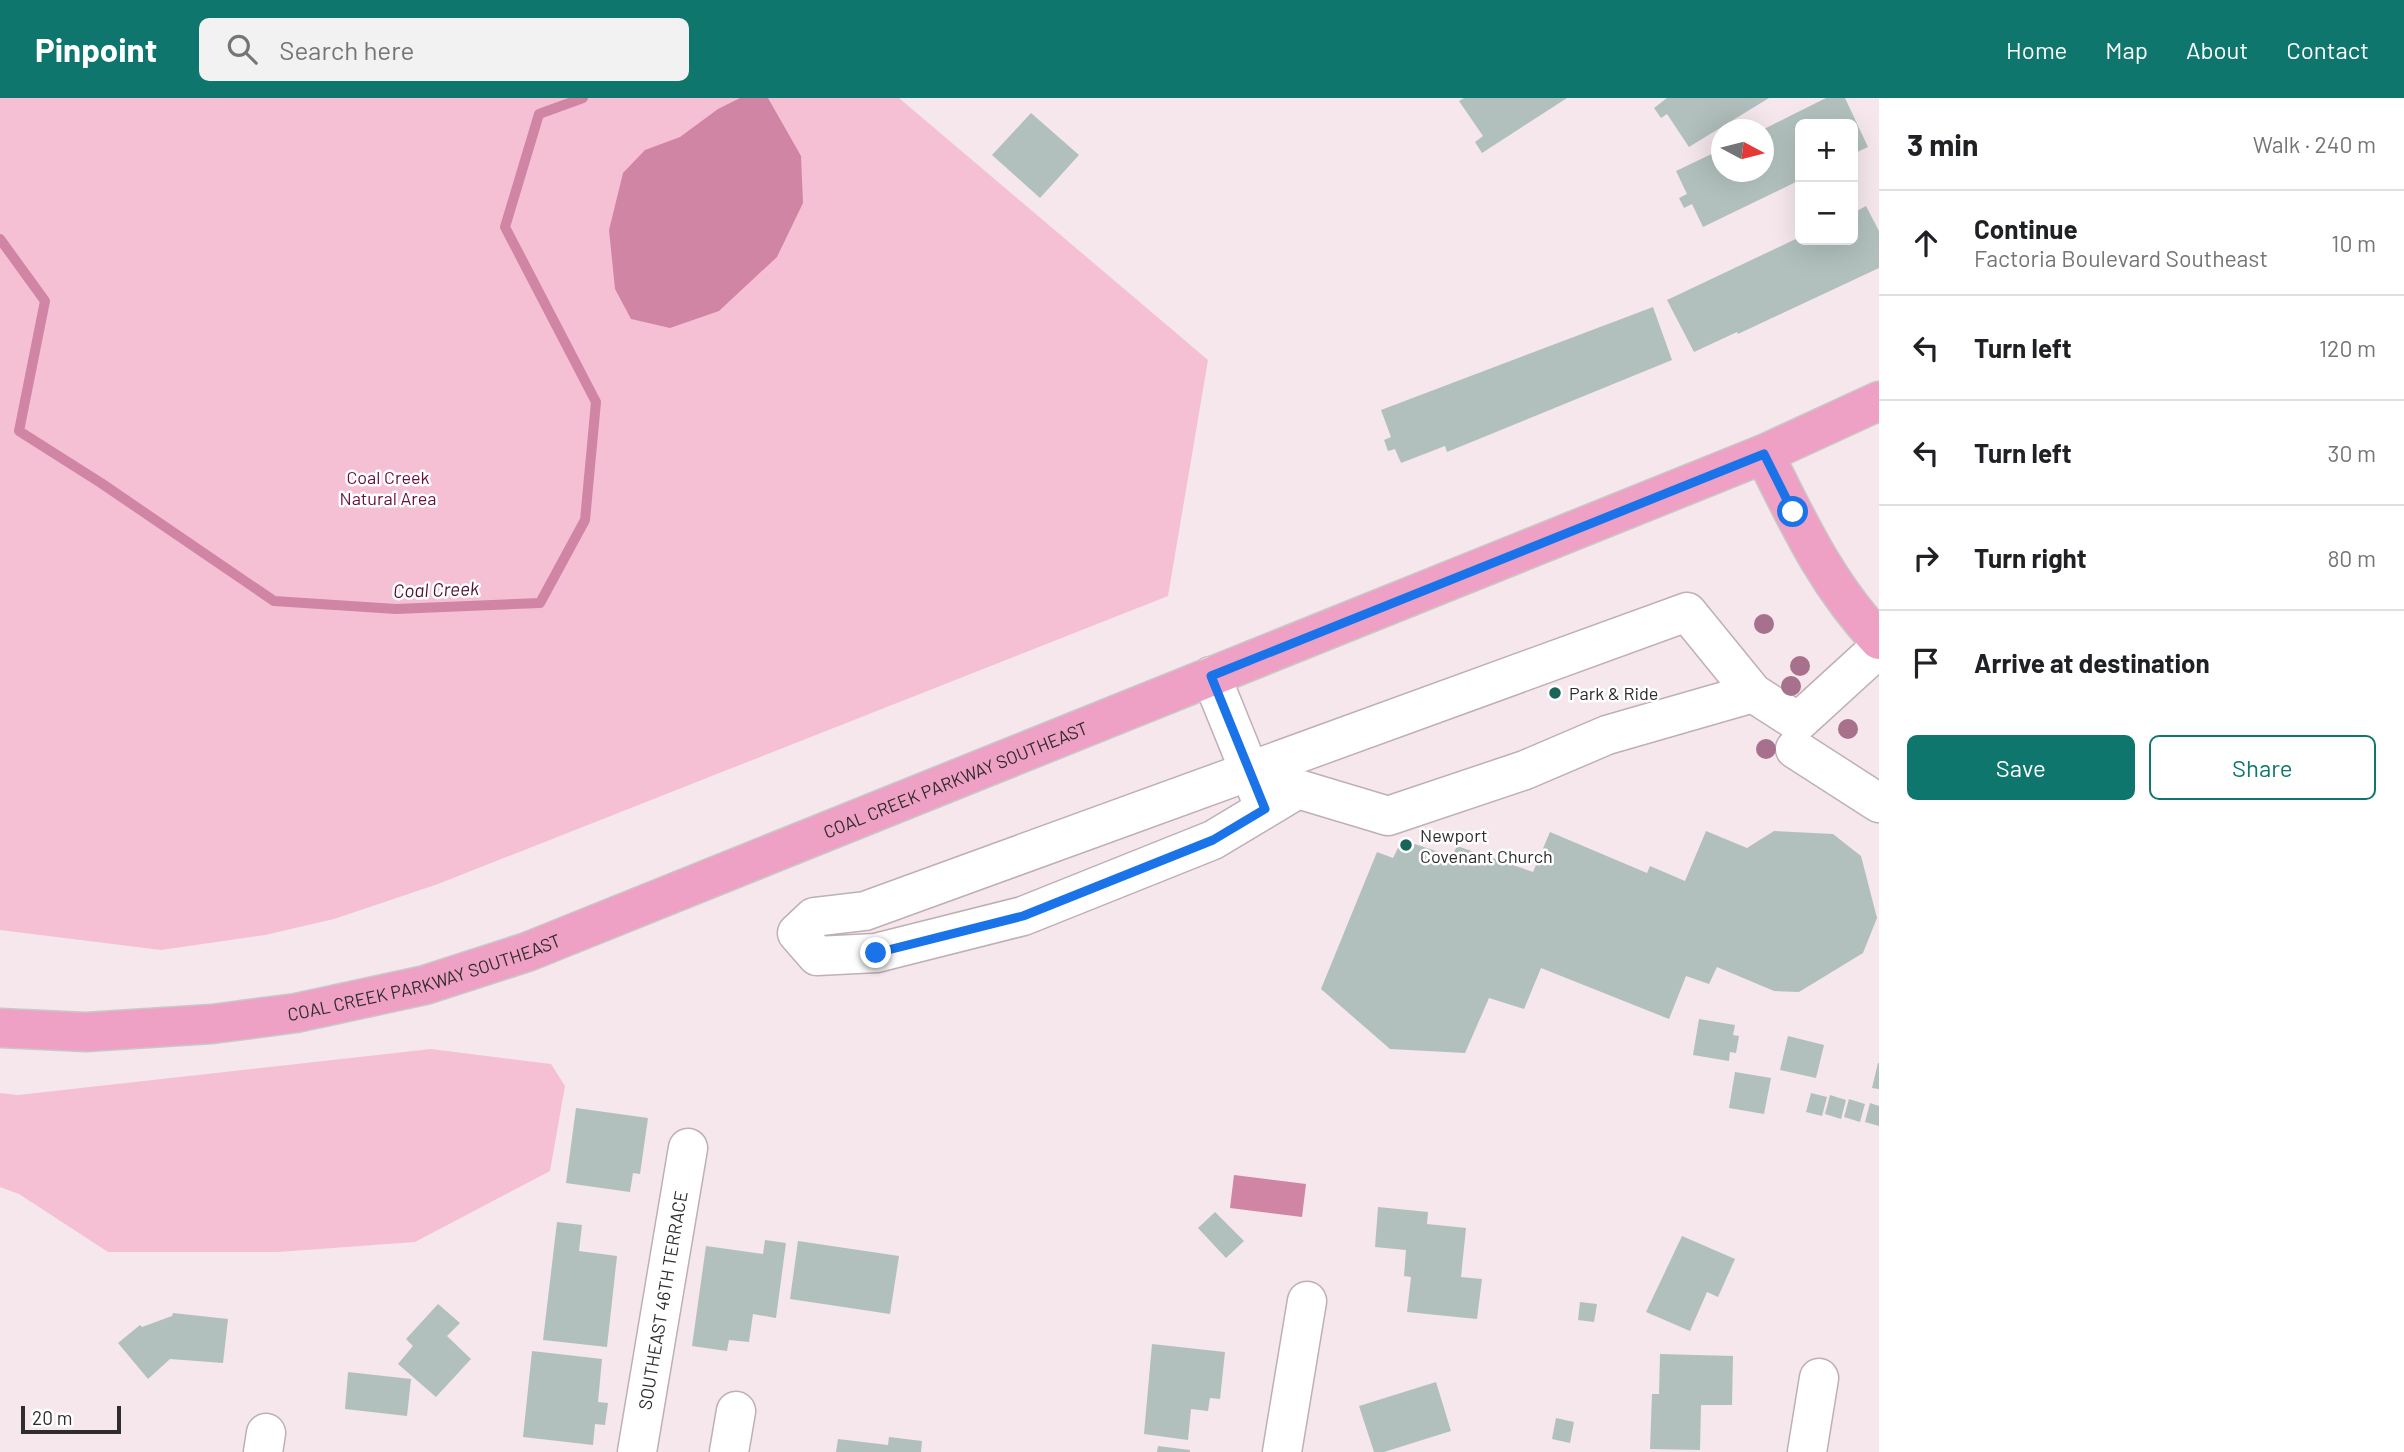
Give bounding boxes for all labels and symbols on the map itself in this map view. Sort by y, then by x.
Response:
north arrow [1711,119,1774,182]
park label: Coal Creek Natural Area [339,466,437,509]
route start [1777,496,1808,527]
water label: Coal Creek [393,576,480,602]
place label: Park & Ride [1569,682,1658,704]
marker: Park & Ride [1547,685,1563,701]
street label: COAL CREEK PARKWAY SOUTHEAST [820,717,1091,843]
place label: Newport Covenant Church [1420,824,1553,867]
marker: Newport Covenant Church [1398,837,1414,853]
street label: COAL CREEK PARKWAY SOUTHEAST [286,929,564,1025]
route end [860,937,891,968]
street label: SOUTHEAST 46TH TERRACE [633,1189,692,1411]
scale bar [21,1403,121,1435]

